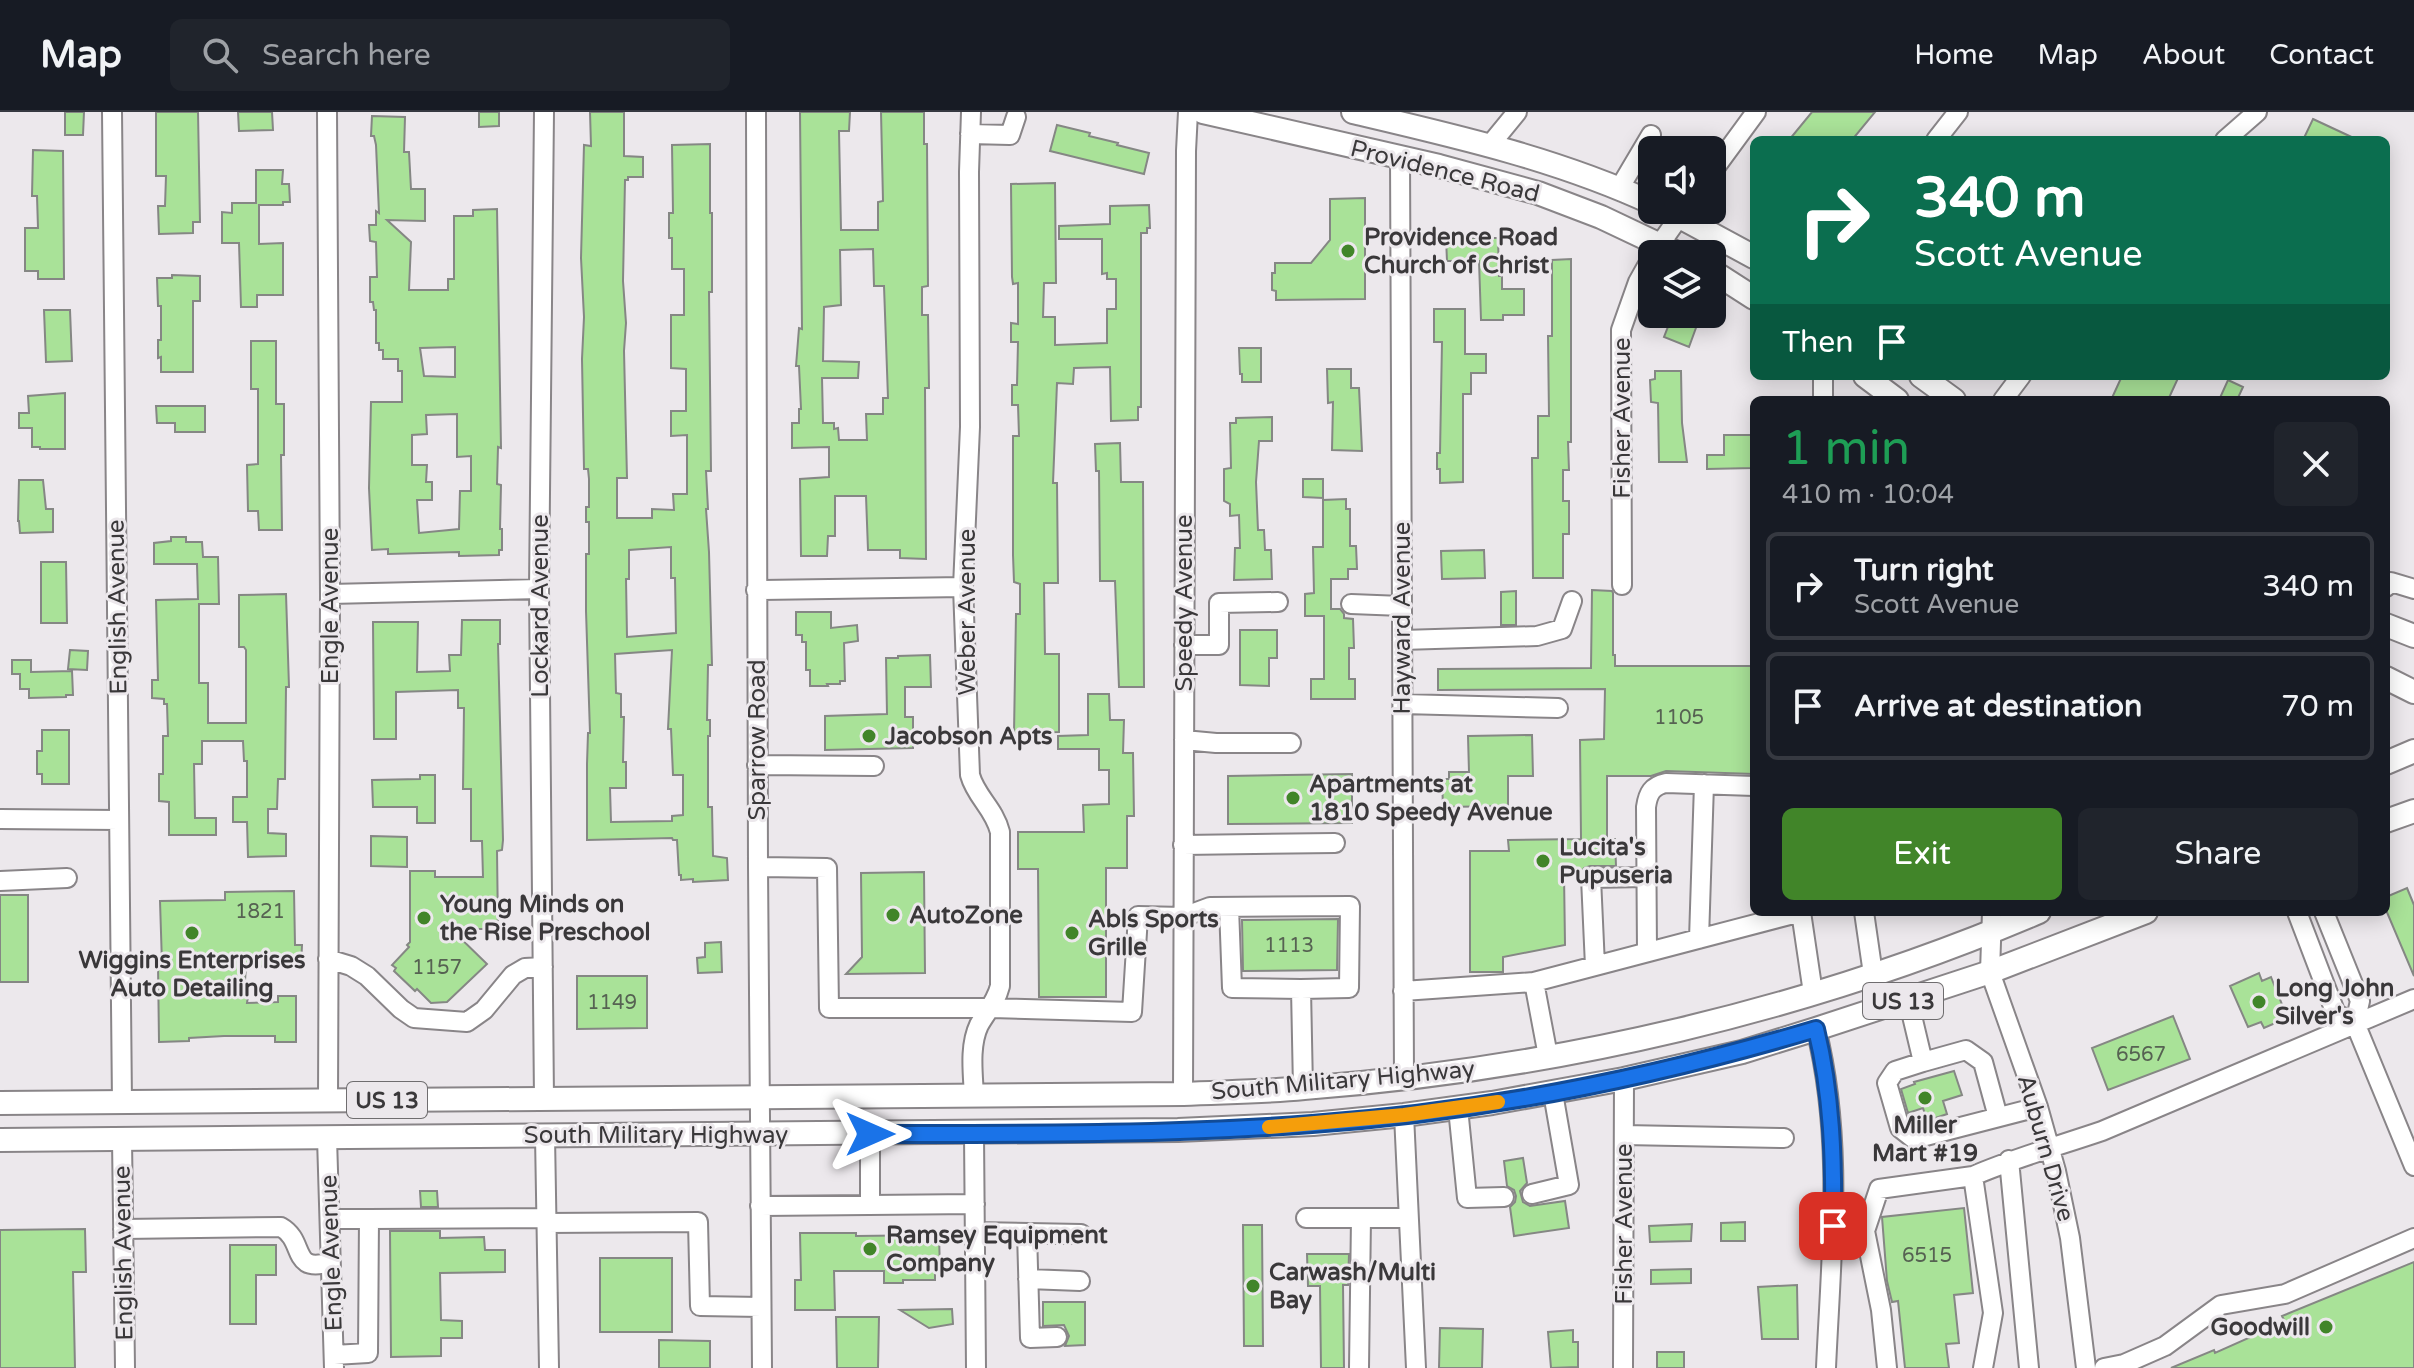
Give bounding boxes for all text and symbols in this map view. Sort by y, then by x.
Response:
search box [170,19,730,91]
text: Map [40,32,122,78]
icon: search [198,33,242,77]
text: Search here [262,37,431,74]
text: Home [1914,38,1994,72]
text: Map [2038,38,2098,72]
text: About [2142,38,2225,72]
text: Contact [2269,38,2374,72]
street label: Providence Road [1347,134,1543,209]
map controls [1638,136,1726,328]
button: sound [1638,136,1726,224]
text: 340 m [1914,165,2085,232]
icon: right [1782,168,1886,272]
place label: Providence Road Church of Christ [1364,223,1558,280]
text: Scott Avenue [1914,233,2143,276]
button: layers [1638,240,1726,328]
marker: Providence Road Church of Christ [1339,242,1357,260]
icon: arrive [1870,320,1914,364]
text: Then [1782,324,1854,361]
street label: Fisher Avenue [1608,337,1637,499]
text: 1 min [1782,420,1910,478]
button: close [2274,422,2358,506]
text: 410 m · 10:04 [1782,479,1954,510]
street label: Lockard Avenue [526,514,555,698]
street label: Speedy Avenue [1170,514,1199,692]
street label: English Avenue [101,519,134,695]
street label: Hayward Avenue [1388,522,1417,714]
street label: Engle Avenue [316,528,345,684]
street label: Weber Avenue [953,529,982,695]
text: Turn right [1854,552,1994,589]
icon: right [1786,564,1830,608]
text: 340 m [2262,568,2354,605]
text: Scott Avenue [1854,589,2019,620]
street label: Sparrow Road [743,659,772,821]
icon: arrive [1786,684,1830,728]
text: Arrive at destination [1854,688,2142,725]
text: 70 m [2281,688,2354,725]
house number: 1105 [1654,706,1704,730]
place label: Jacobson Apts [884,722,1053,751]
marker: Jacobson Apts [860,727,878,745]
place label: Apartments at 1810 Speedy Avenue [1309,770,1553,827]
marker: Apartments at 1810 Speedy Avenue [1284,789,1302,807]
button: Exit [1782,808,2062,900]
button: Share [2078,808,2358,900]
place label: Lucita's Pupuseria [1559,833,1673,890]
marker: Lucita's Pupuseria [1534,852,1552,870]
place label: Young Minds on the Rise Preschool [440,890,650,947]
house number: 1821 [235,900,285,924]
place label: AutoZone [909,901,1023,930]
place label: Abls Sports Grille [1088,905,1219,962]
marker: AutoZone [884,906,902,924]
marker: Young Minds on the Rise Preschool [415,909,433,927]
marker: Wiggins Enterprises Auto Detailing [183,924,201,942]
marker: Abls Sports Grille [1063,924,1081,942]
house number: 1113 [1264,934,1314,958]
place label: Wiggins Enterprises Auto Detailing [79,946,305,1003]
house number: 1157 [412,956,462,980]
place label: Long John Silver's [2275,974,2394,1031]
road number: US 13 [1863,983,1943,1019]
house number: 1149 [587,991,637,1015]
marker: Long John Silver's [2250,993,2268,1011]
house number: 6567 [2116,1043,2166,1067]
street label: South Military Highway [1210,1055,1476,1106]
street label: Auburn Drive [2011,1072,2080,1225]
road number: US 13 [347,1082,427,1118]
marker: Miller Mart #19 [1916,1089,1934,1107]
position arrow [828,1092,912,1176]
place label: Miller Mart #19 [1872,1111,1978,1168]
street label: South Military Highway [524,1121,788,1150]
street label: Fisher Avenue [1610,1143,1639,1305]
street label: English Avenue [107,1165,140,1341]
street label: Engle Avenue [314,1174,349,1332]
pin [1799,1192,1867,1260]
icon: arrive [1811,1204,1855,1248]
place label: Ramsey Equipment Company [886,1221,1109,1278]
marker: Ramsey Equipment Company [861,1240,879,1258]
house number: 6515 [1902,1244,1952,1268]
place label: Carwash/Multi Bay [1269,1258,1436,1315]
marker: Carwash/Multi Bay [1244,1277,1262,1295]
place label: Goodwill [2211,1313,2310,1342]
marker: Goodwill [2317,1318,2335,1336]

